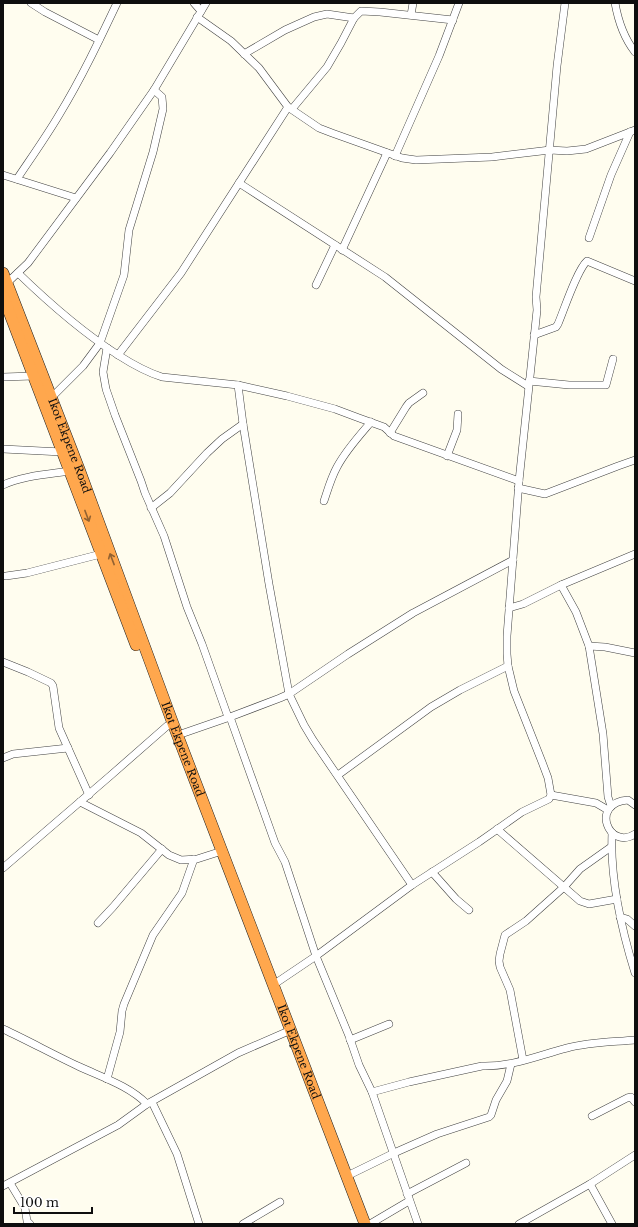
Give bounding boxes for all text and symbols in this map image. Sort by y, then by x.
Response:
street label: Ikot Ekpene Road [45,396,94,495]
one-way arrow [83,509,91,521]
one-way arrow [108,554,116,566]
street label: Ikot Ekpene Road [158,700,208,799]
street label: Ikot Ekpene Road [274,1002,324,1102]
scale bar [14,1189,92,1215]
text: 100 m [20,1195,59,1210]

